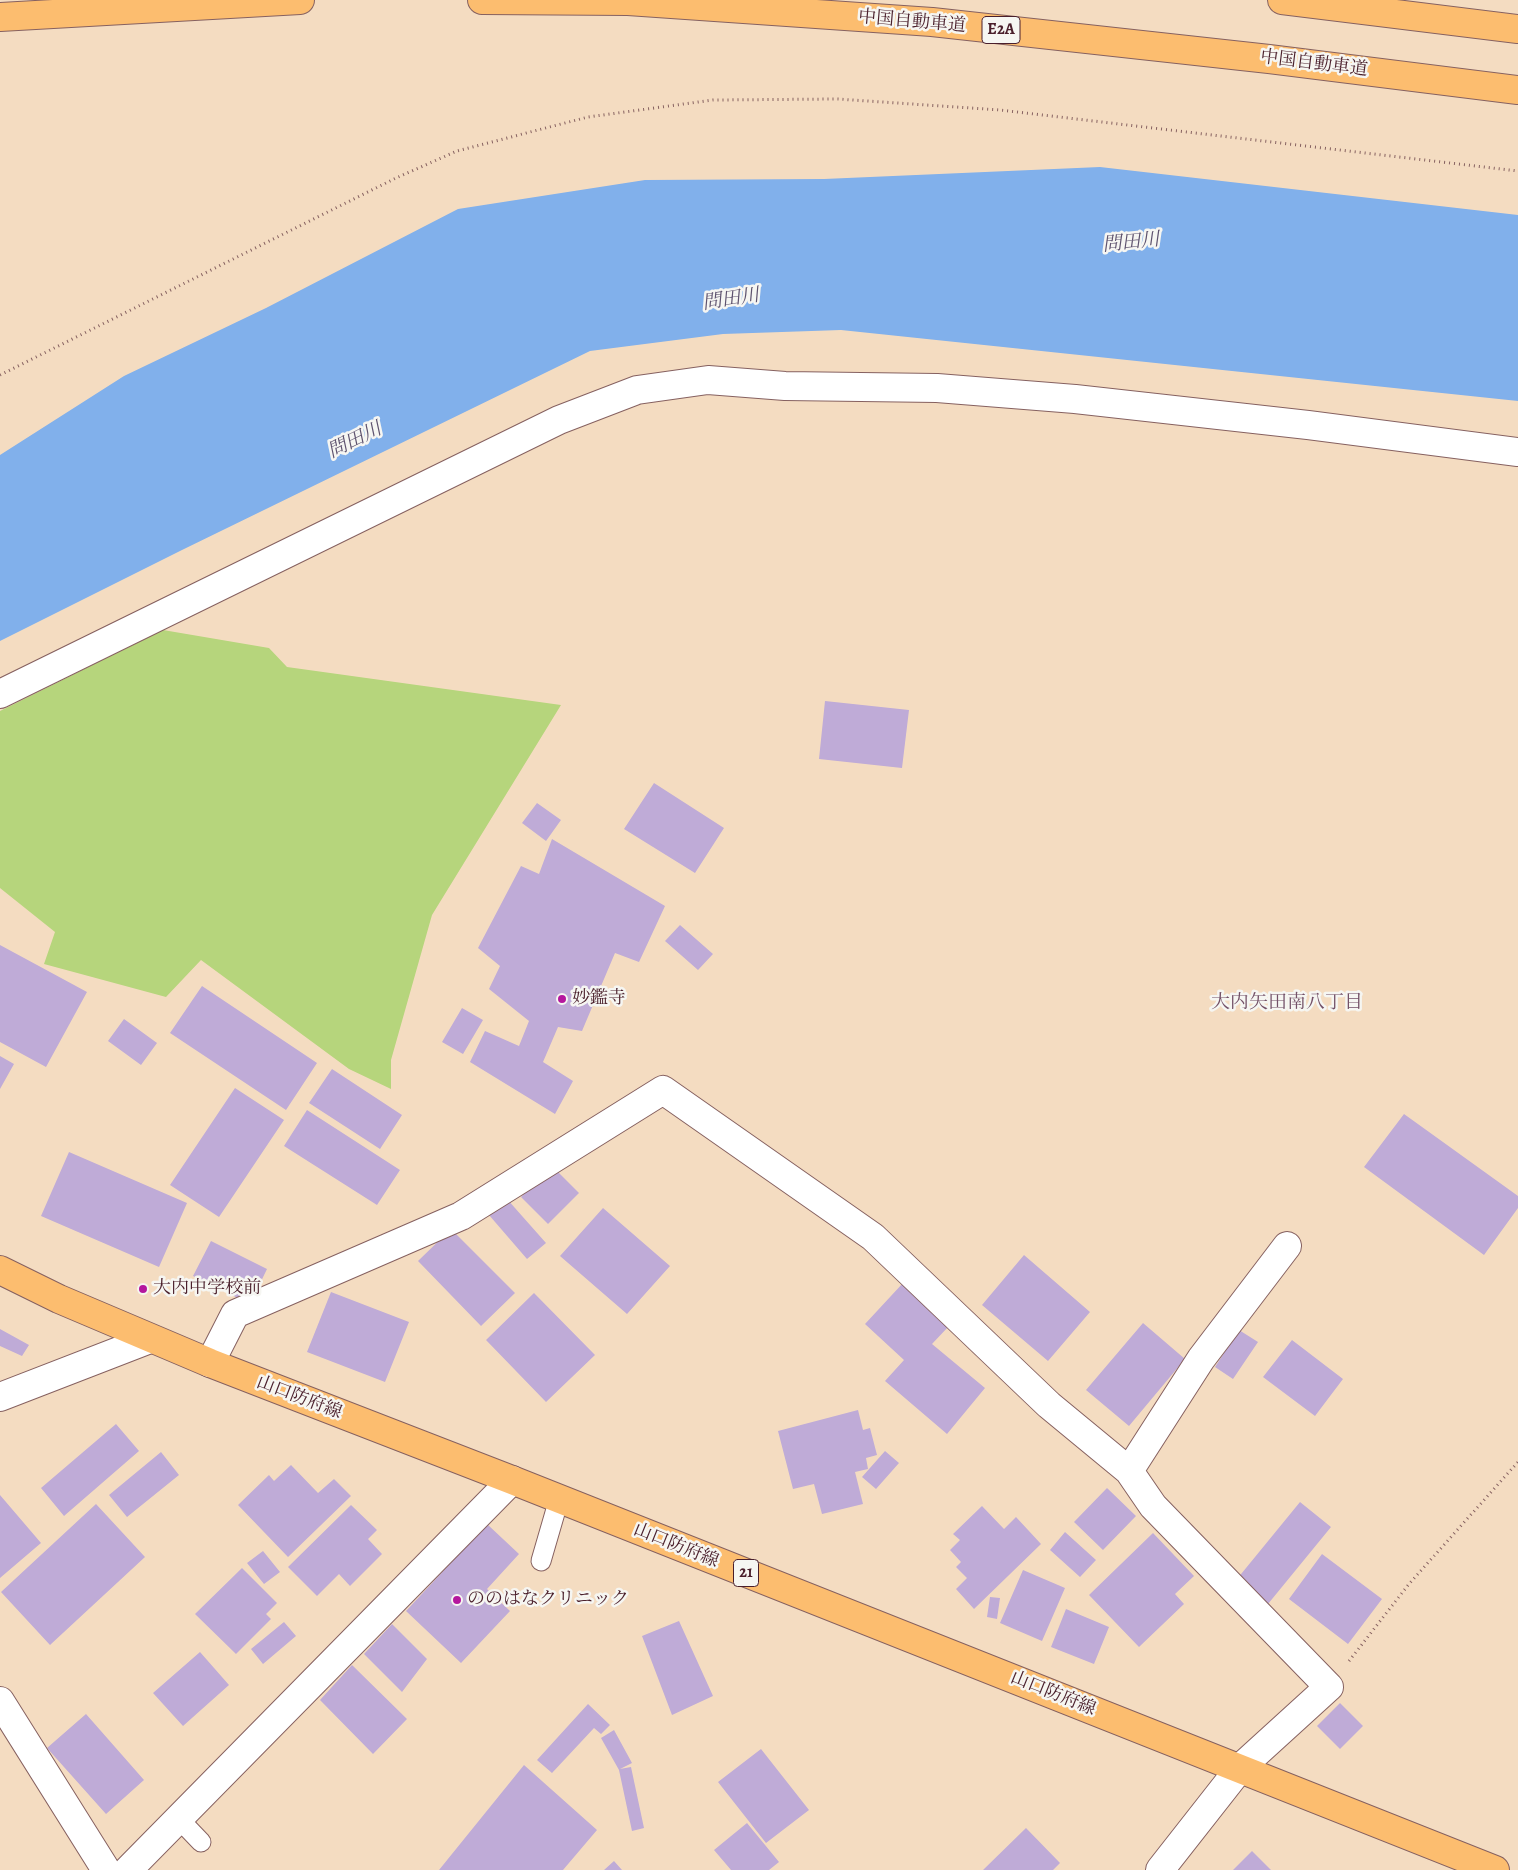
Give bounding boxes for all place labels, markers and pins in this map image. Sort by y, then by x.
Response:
place label: 妙鑑寺 [572,988,626,1010]
marker: 妙鑑寺 [556,993,568,1005]
place label: 大内中学校前 [153,1278,261,1300]
marker: 大内中学校前 [137,1283,149,1295]
place label: ののはなクリニック [467,1589,629,1611]
marker: ののはなクリニック [451,1594,463,1606]

